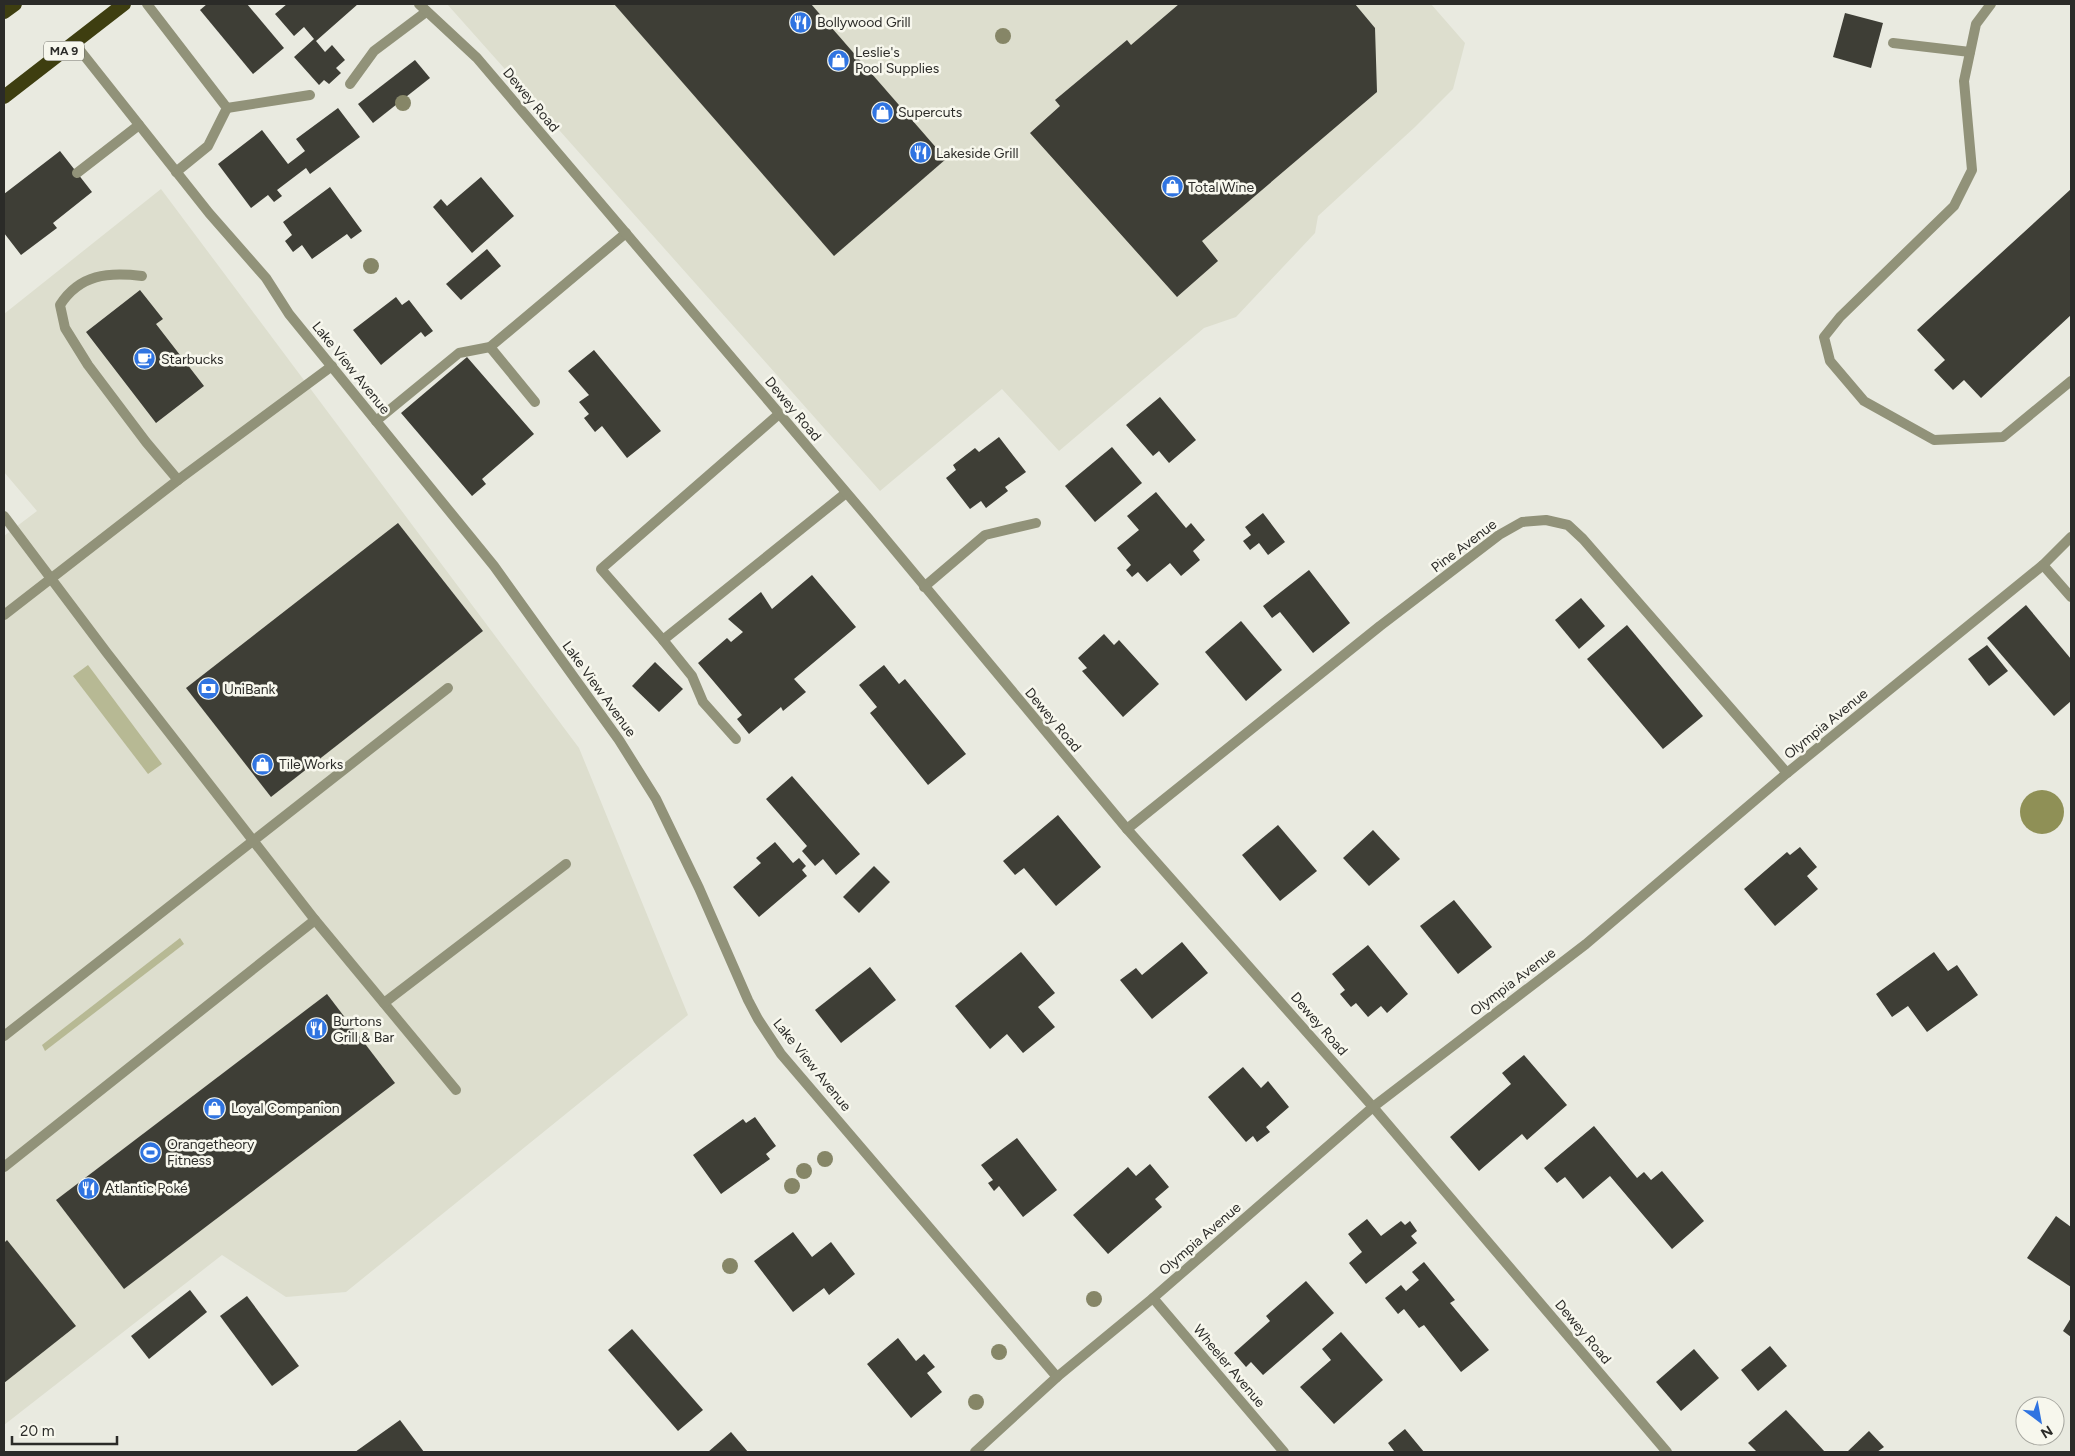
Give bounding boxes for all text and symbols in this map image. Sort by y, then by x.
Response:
restaurant icon: Bollywood Grill [789,10,813,34]
place label: Bollywood Grill [817,14,911,31]
road number: MA 9 [44,41,84,60]
place label: Leslie's Pool Supplies [855,44,939,77]
shop icon: Leslie's Pool Supplies [827,48,851,72]
street label: Dewey Road [499,64,563,136]
shop icon: Supercuts [870,100,894,124]
place label: Supercuts [898,104,962,121]
restaurant icon: Lakeside Grill [908,141,932,165]
place label: Lakeside Grill [936,145,1019,162]
shop icon: Total Wine [1160,175,1184,199]
place label: Total Wine [1188,179,1254,196]
street label: Lake View Avenue [308,318,394,418]
cafe icon: Starbucks [133,347,157,371]
place label: Starbucks [161,351,224,368]
street label: Dewey Road [761,373,825,445]
street label: Pine Avenue [1428,516,1500,576]
street label: Lake View Avenue [559,638,640,741]
bank icon: UniBank [196,677,220,701]
place label: UniBank [224,681,275,698]
street label: Dewey Road [1021,684,1085,756]
street label: Olympia Avenue [1781,685,1872,763]
shop icon: Tile Works [251,752,275,776]
place label: Tile Works [279,756,343,773]
street label: Olympia Avenue [1467,944,1559,1020]
street label: Dewey Road [1287,989,1351,1059]
place label: Burtons Grill & Bar [333,1013,394,1046]
street label: Lake View Avenue [769,1015,855,1115]
restaurant icon: Burtons Grill & Bar [305,1017,329,1041]
shop icon: Loyal Companion [203,1096,227,1120]
place label: Loyal Companion [231,1100,340,1117]
place label: Orangetheory Fitness [167,1136,255,1169]
sports icon: Orangetheory Fitness [139,1140,163,1164]
restaurant icon: Atlantic Poké [77,1176,101,1200]
place label: Atlantic Poké [105,1180,188,1197]
street label: Olympia Avenue [1156,1199,1245,1279]
street label: Dewey Road [1551,1296,1615,1368]
street label: Wheeler Avenue [1189,1321,1269,1411]
north arrow [2015,1396,2065,1446]
scale bar [12,1414,118,1446]
text: 20 m [20,1422,54,1440]
text: N [2038,1422,2056,1442]

